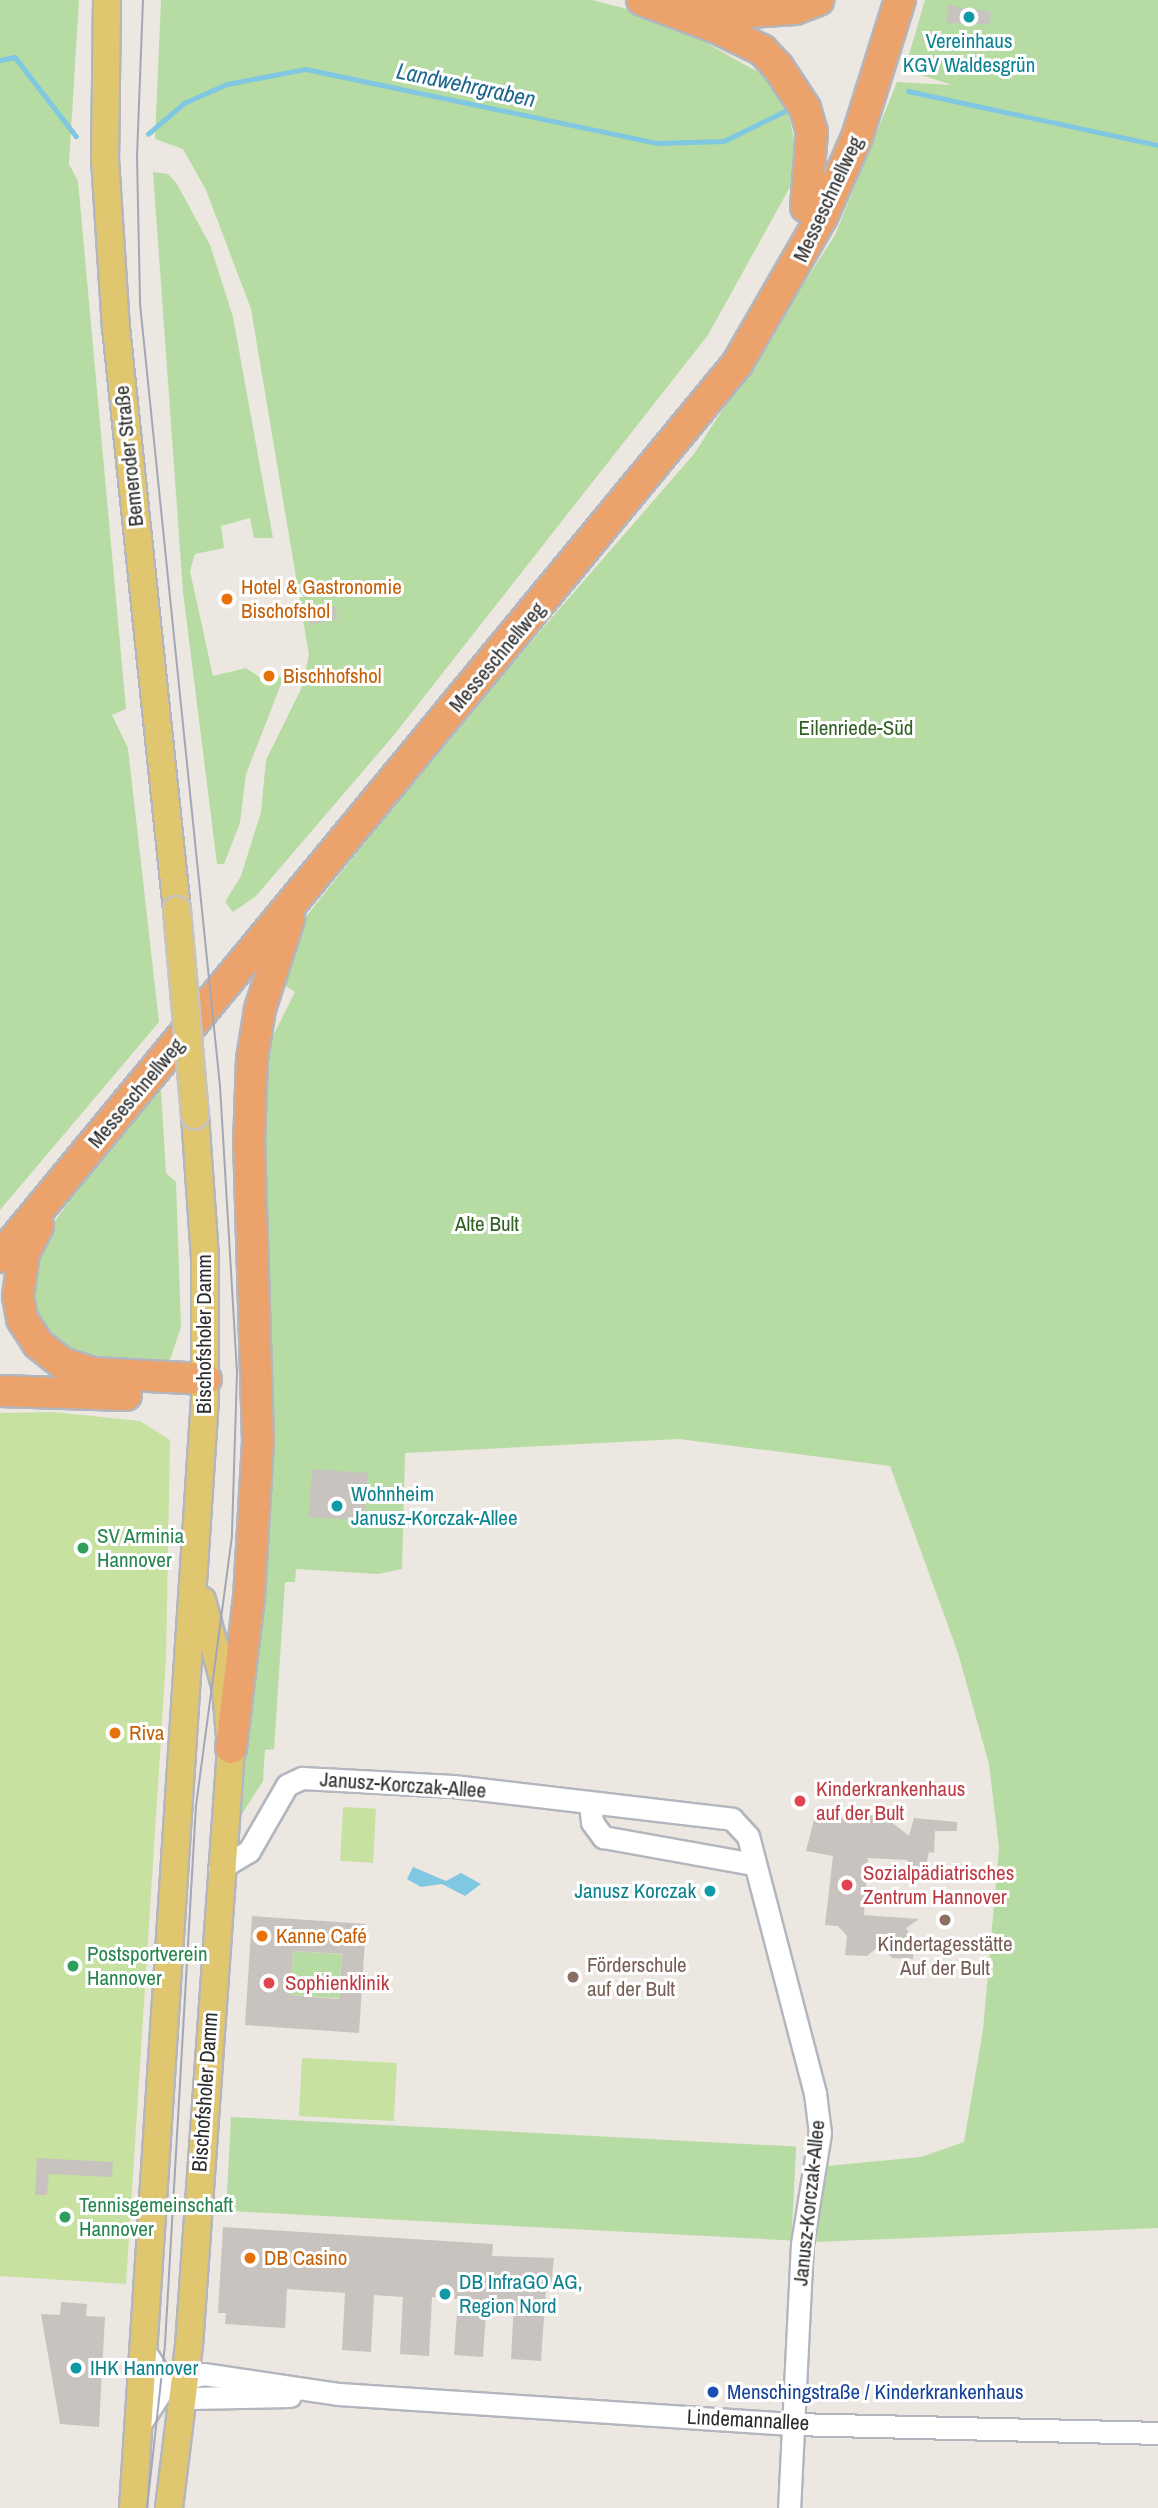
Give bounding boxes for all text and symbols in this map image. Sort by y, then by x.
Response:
marker: Vereinhaus KGV Waldesgrün [961,9,977,25]
place label: Vereinhaus KGV Waldesgrün [903,28,1035,78]
water label: Landwehrgraben [394,57,538,113]
street label: Messeschnellweg [788,132,868,266]
street label: Bemeroder Straße [109,384,149,528]
place label: Hotel & Gastronomie Bischofshol [241,574,402,624]
marker: Hotel & Gastronomie Bischofshol [219,591,235,607]
street label: Messeschnellweg [444,597,550,717]
place label: Bischhofshol [283,663,382,689]
marker: Bischhofshol [261,668,277,684]
park label: Eilenriede-Süd [799,715,913,741]
street label: Messeschnellweg [83,1033,189,1153]
park label: Alte Bult [455,1211,519,1237]
street label: Bischofsholer Damm [191,1254,217,1414]
place label: Wohnheim Janusz-Korczak-Allee [351,1481,518,1531]
marker: Wohnheim Janusz-Korczak-Allee [329,1498,345,1514]
place label: SV Arminia Hannover [97,1523,185,1573]
marker: SV Arminia Hannover [75,1540,91,1556]
place label: Riva [129,1720,164,1746]
marker: Riva [107,1725,123,1741]
street label: Janusz-Korczak-Allee [319,1767,487,1803]
place label: Kinderkrankenhaus auf der Bult [816,1776,965,1826]
marker: Kinderkrankenhaus auf der Bult [790,1791,810,1811]
place label: Sozialpädiatrisches Zentrum Hannover [863,1860,1014,1910]
marker: Sozialpädiatrisches Zentrum Hannover [837,1875,857,1895]
place label: Janusz Korczak [574,1878,696,1904]
marker: Janusz Korczak [702,1883,718,1899]
marker: Kindertagesstätte Auf der Bult [937,1912,953,1928]
place label: Kanne Café [276,1923,367,1949]
marker: Kanne Café [254,1928,270,1944]
place label: Kindertagesstätte Auf der Bult [878,1931,1012,1981]
place label: Postsportverein Hannover [87,1941,208,1991]
place label: Förderschule auf der Bult [587,1952,687,2002]
marker: Postsportverein Hannover [65,1958,81,1974]
marker: Förderschule auf der Bult [565,1969,581,1985]
place label: Sophienklinik [285,1970,389,1996]
marker: Sophienklinik [259,1973,279,1993]
street label: Bischofsholer Damm [187,2011,223,2173]
street label: Janusz-Korczak-Allee [788,2119,830,2287]
place label: Tennisgemeinschaft Hannover [79,2192,233,2242]
marker: Tennisgemeinschaft Hannover [57,2209,73,2225]
place label: DB Casino [264,2245,347,2271]
marker: DB Casino [242,2250,258,2266]
place label: DB InfraGO AG, Region Nord [459,2269,583,2319]
marker: DB InfraGO AG, Region Nord [437,2286,453,2302]
place label: IHK Hannover [90,2355,198,2381]
marker: IHK Hannover [68,2360,84,2376]
place label: Menschingstraße / Kinderkrankenhaus [727,2379,1024,2405]
marker: Menschingstraße / Kinderkrankenhaus [705,2384,721,2400]
street label: Lindemannallee [686,2404,810,2436]

